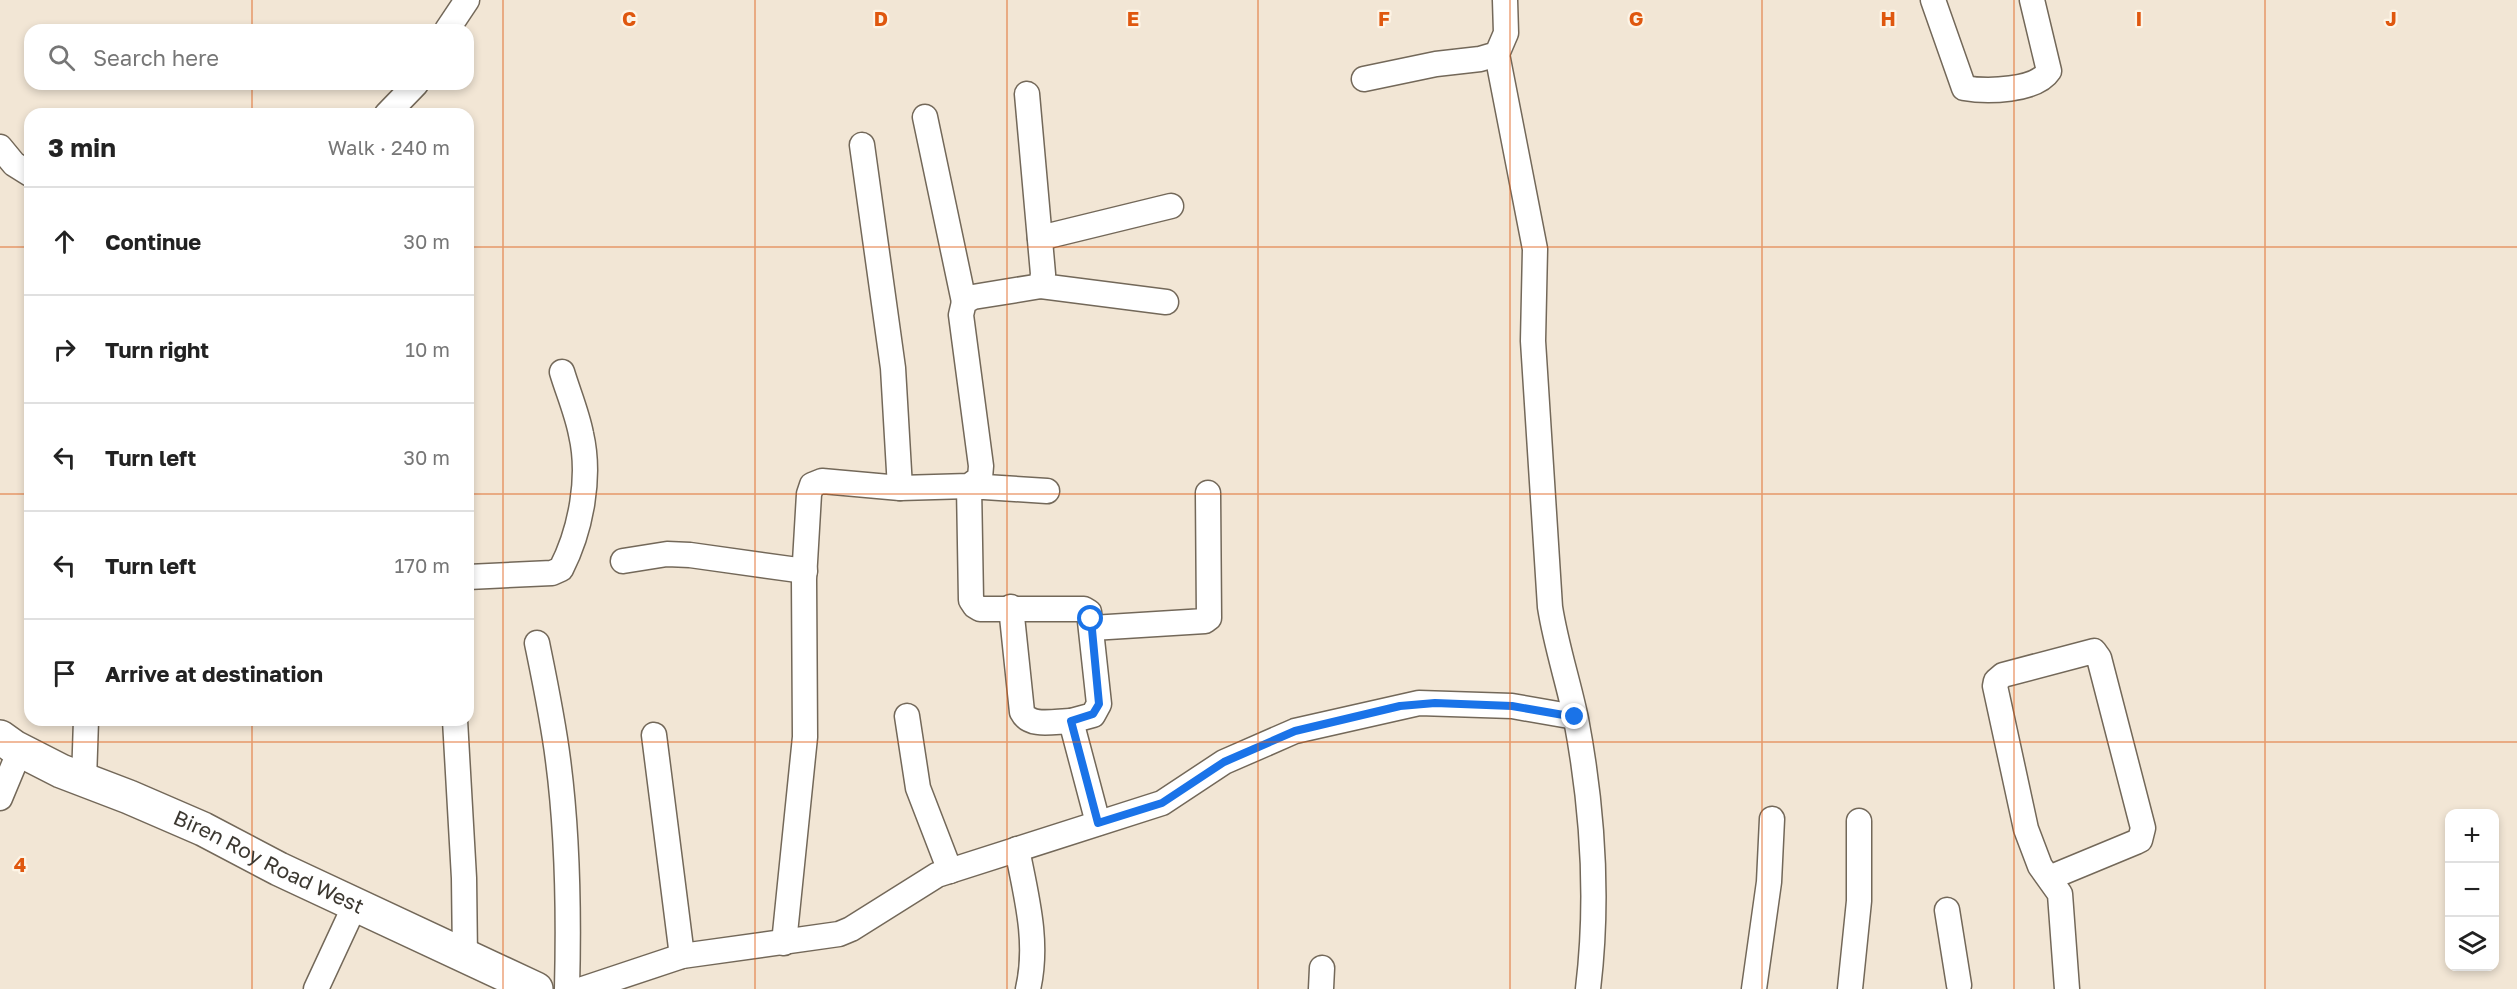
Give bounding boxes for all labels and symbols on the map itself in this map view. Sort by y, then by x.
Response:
text: C [622,6,636,30]
text: D [874,6,888,30]
text: E [1127,6,1139,30]
text: F [1378,6,1390,30]
text: G [1629,6,1643,30]
text: H [1880,6,1896,30]
text: I [2136,6,2142,30]
text: J [2385,6,2397,30]
route start [1077,605,1103,631]
route end [1561,703,1587,729]
street label: Biren Roy Road West [170,804,369,919]
text: 4 [14,852,26,876]

